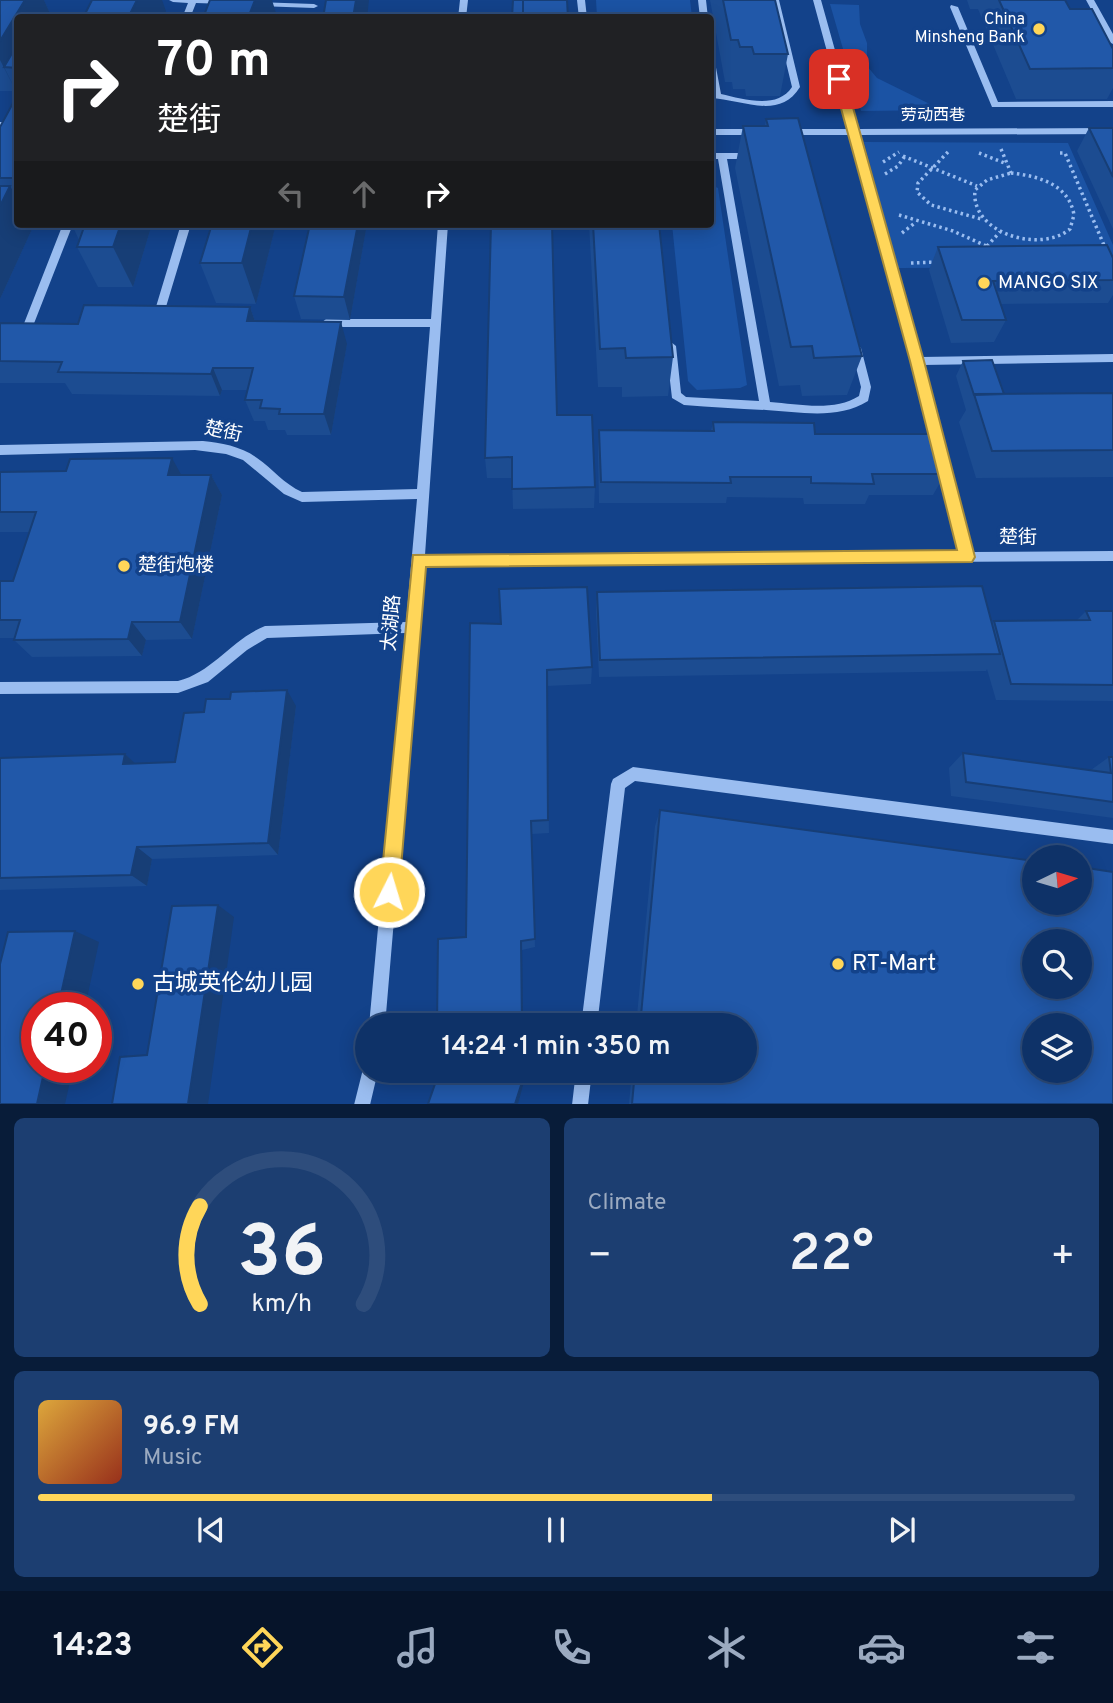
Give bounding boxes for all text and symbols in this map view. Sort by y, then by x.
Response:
place label: China Minsheng Bank [915,10,1025,48]
marker: China Minsheng Bank [1031,21,1047,37]
text: 70 m [157,32,271,94]
icon: right [42,42,133,133]
pin [809,49,869,109]
icon: arrive [820,60,858,98]
text: 楚街 [157,102,221,142]
street label: 劳动西巷 [901,106,965,126]
icon: left [272,175,310,213]
icon: ahead [345,175,383,213]
icon: right [418,175,456,213]
place label: MANGO SIX [998,271,1098,295]
marker: MANGO SIX [976,275,992,291]
street label: 楚街 [202,416,244,448]
street label: 楚街 [999,526,1037,550]
place label: 楚街炮楼 [138,554,214,578]
marker: 楚街炮楼 [116,558,132,574]
street label: 太湖路 [378,594,406,652]
north arrow [1022,845,1092,915]
map controls [1022,845,1092,1083]
position arrow [352,855,426,929]
button: search [1022,929,1092,999]
place label: RT-Mart [852,950,936,979]
marker: RT-Mart [830,956,846,972]
place label: 古城英伦幼儿园 [152,970,313,999]
marker: 古城英伦幼儿园 [130,976,146,992]
speed limit sign: 40 [21,992,112,1083]
button: layers [1022,1013,1092,1083]
text: 14:24 · 1 min · 350 m [441,1031,671,1064]
text: Climate [588,1189,666,1218]
text: 36 [238,1210,326,1302]
text: 22° [789,1223,874,1289]
text: − [588,1233,612,1282]
text: + [1050,1233,1075,1282]
text: km/h [251,1288,312,1320]
text: 96.9 FM [143,1411,240,1444]
text: Music [143,1444,203,1473]
icon: previous [192,1511,230,1549]
icon: pause [537,1511,575,1549]
icon: next [883,1511,921,1549]
icon: directions [238,1623,287,1672]
icon: music [393,1623,442,1672]
icon: phone [547,1623,596,1672]
icon: climate [702,1623,751,1672]
icon: car [857,1623,906,1672]
icon: filters [1011,1623,1060,1672]
text: 14:23 [53,1627,133,1667]

